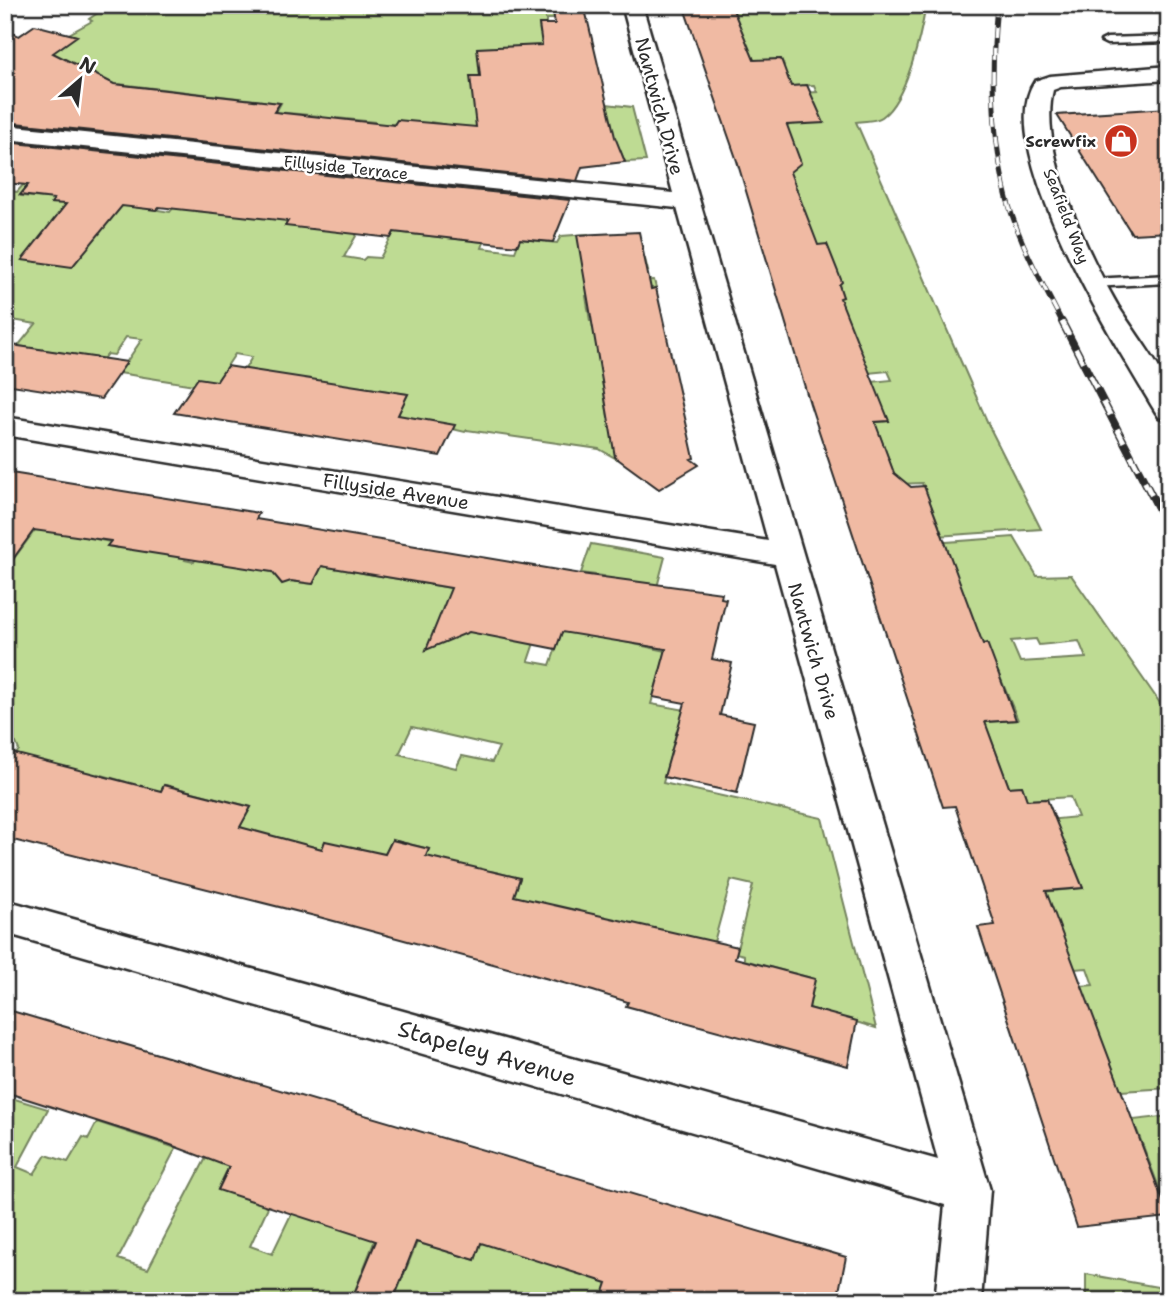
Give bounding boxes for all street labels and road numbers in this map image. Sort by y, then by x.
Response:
street label: Nantwich Drive [629,35,690,178]
street label: Fillyside Terrace [283,151,409,184]
street label: Seafield Way [1039,165,1094,267]
street label: Fillyside Avenue [321,468,471,515]
street label: Nantwich Drive [782,580,845,723]
street label: Stapeley Avenue [394,1013,580,1093]

